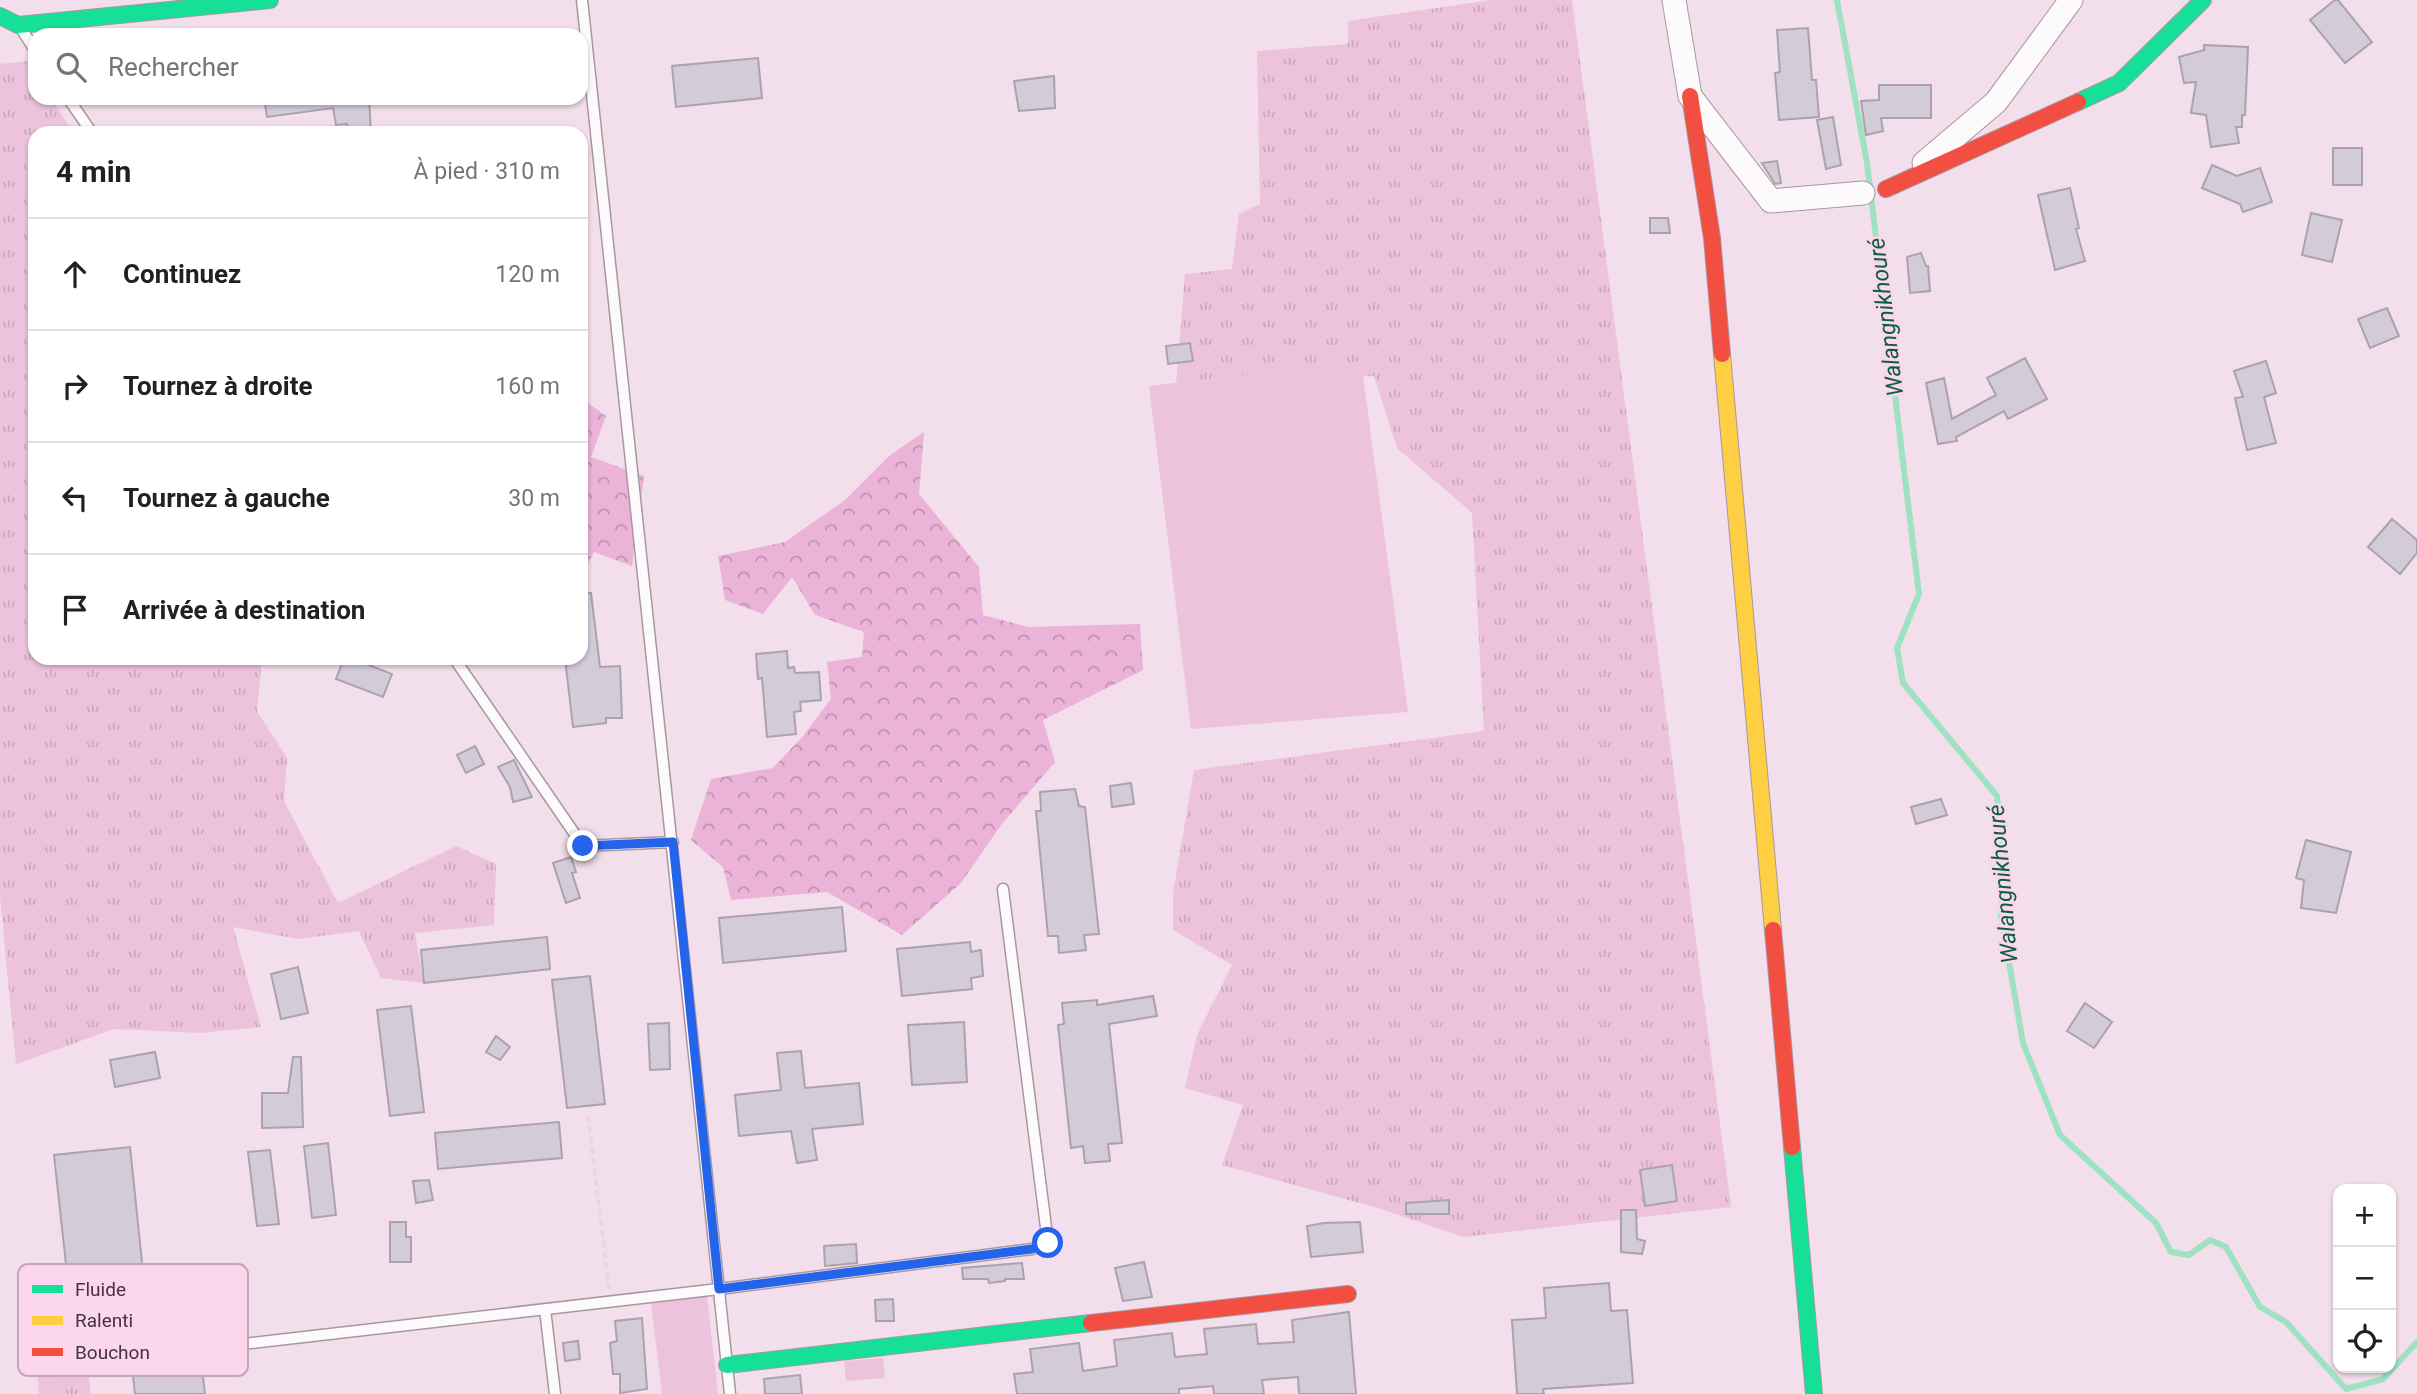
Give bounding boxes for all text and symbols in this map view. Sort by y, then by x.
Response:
search box [28,28,588,105]
icon: search [52,48,90,86]
text: Rechercher [108,52,239,82]
text: 4 min [56,154,131,189]
text: À pied · 310 m [414,158,560,185]
water label: Walangnikhouré [1863,236,1909,398]
icon: ahead [56,255,94,293]
text: Continuez [123,259,241,289]
text: 120 m [495,261,560,288]
icon: right [56,367,94,405]
text: Tournez à droite [123,371,313,401]
text: 160 m [495,373,560,400]
icon: left [56,479,94,517]
text: Tournez à gauche [123,483,330,513]
text: 30 m [508,485,560,512]
icon: arrive [56,591,94,629]
text: Arrivée à destination [123,595,365,625]
water label: Walangnikhouré [1983,803,2023,965]
route end [567,830,598,861]
map controls [2333,1184,2396,1373]
button: + [2333,1184,2396,1247]
route start [1032,1227,1063,1258]
button: − [2333,1247,2396,1310]
legend [18,1264,248,1376]
text: Fluide [75,1278,126,1301]
text: Ralenti [75,1309,133,1332]
button: locate [2333,1310,2396,1373]
text: Bouchon [75,1341,150,1364]

